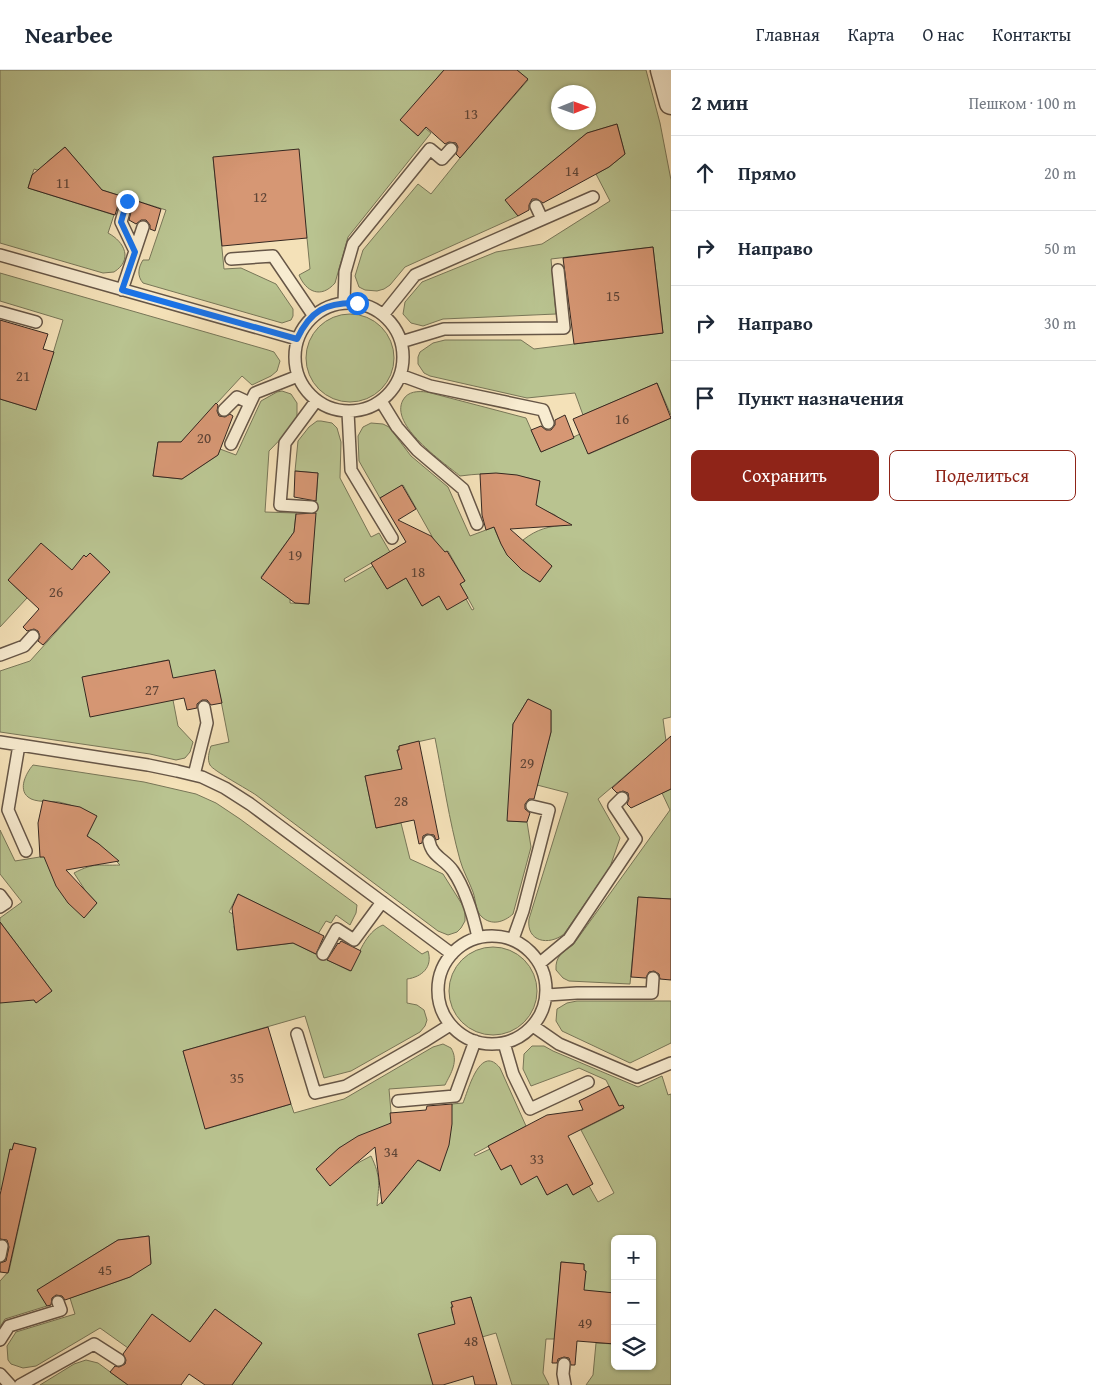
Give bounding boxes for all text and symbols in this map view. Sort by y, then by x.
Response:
text: Nearbee [25,17,113,52]
text: Главная [756,21,820,48]
text: Карта [848,21,894,48]
text: О нас [922,21,964,48]
text: Контакты [992,21,1071,48]
north arrow [551,85,596,130]
text: 2 мин [691,87,748,118]
text: Пешком · 100 m [969,91,1076,115]
house number: 13 [464,103,478,124]
icon: ahead [691,159,719,187]
text: Прямо [738,159,796,187]
house number: 14 [565,160,579,181]
text: 20 m [1044,161,1076,185]
house number: 11 [56,172,70,193]
house number: 12 [253,186,267,207]
route end [116,190,139,213]
icon: right [691,234,719,262]
text: Направо [738,234,813,262]
text: 50 m [1044,236,1076,260]
house number: 15 [606,285,620,306]
route start [346,292,369,315]
icon: right [691,309,719,337]
text: Направо [738,309,813,337]
text: 30 m [1044,311,1076,335]
house number: 21 [16,365,30,386]
icon: arrive [691,384,719,412]
text: Пункт назначения [738,384,904,412]
house number: 16 [615,408,629,429]
house number: 20 [197,427,211,448]
button: Сохранить [691,450,879,501]
button: Поделиться [889,450,1076,501]
house number: 19 [288,544,302,565]
house number: 18 [411,561,425,582]
house number: 26 [49,581,63,602]
house number: 27 [145,679,159,700]
house number: 29 [520,752,534,773]
house number: 28 [394,790,408,811]
house number: 35 [230,1067,244,1088]
house number: 34 [384,1141,398,1162]
house number: 33 [530,1148,544,1169]
map controls [611,1235,656,1370]
button: + [611,1235,656,1280]
house number: 45 [98,1259,112,1280]
button: − [611,1280,656,1325]
house number: 49 [578,1312,592,1333]
button: layers [611,1325,656,1370]
house number: 48 [464,1330,478,1351]

